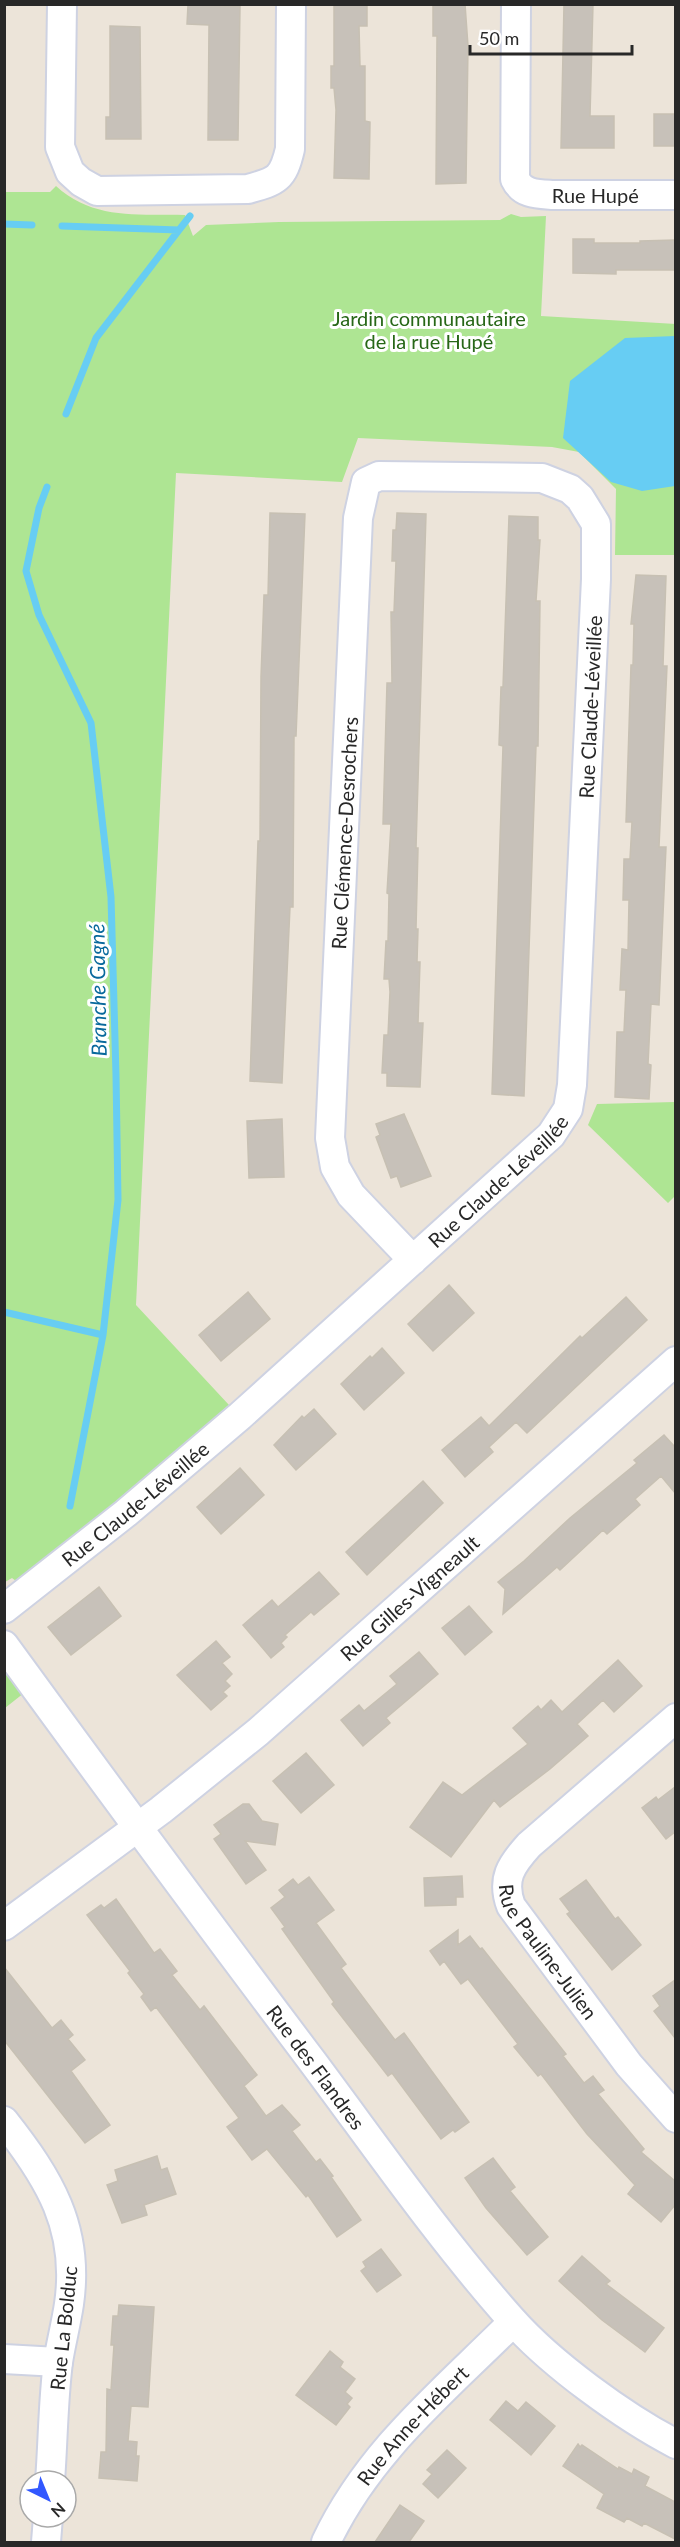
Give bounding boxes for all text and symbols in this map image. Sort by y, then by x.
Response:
scale bar [470,18,632,56]
text: 50 m [479,27,519,49]
street label: Rue Hupé [552,183,639,207]
park label: Jardin communautaire de la rue Hupé [332,306,526,353]
street label: Rue Claude-Léveillée [574,615,606,799]
street label: Rue Clémence-Desrochers [326,716,362,950]
water label: Branche Gagné [83,923,111,1057]
street label: Rue Claude-Léveillée [423,1110,573,1252]
street label: Rue Claude-Léveillée [57,1436,213,1571]
street label: Rue Gilles-Vigneault [335,1530,484,1666]
street label: Rue Pauline-Julien [495,1883,603,2024]
street label: Rue des Flandres [262,2000,370,2134]
street label: Rue La Bolduc [45,2264,82,2391]
street label: Rue Anne-Hébert [351,2360,473,2490]
north arrow [18,2469,78,2529]
text: N [48,2499,70,2521]

